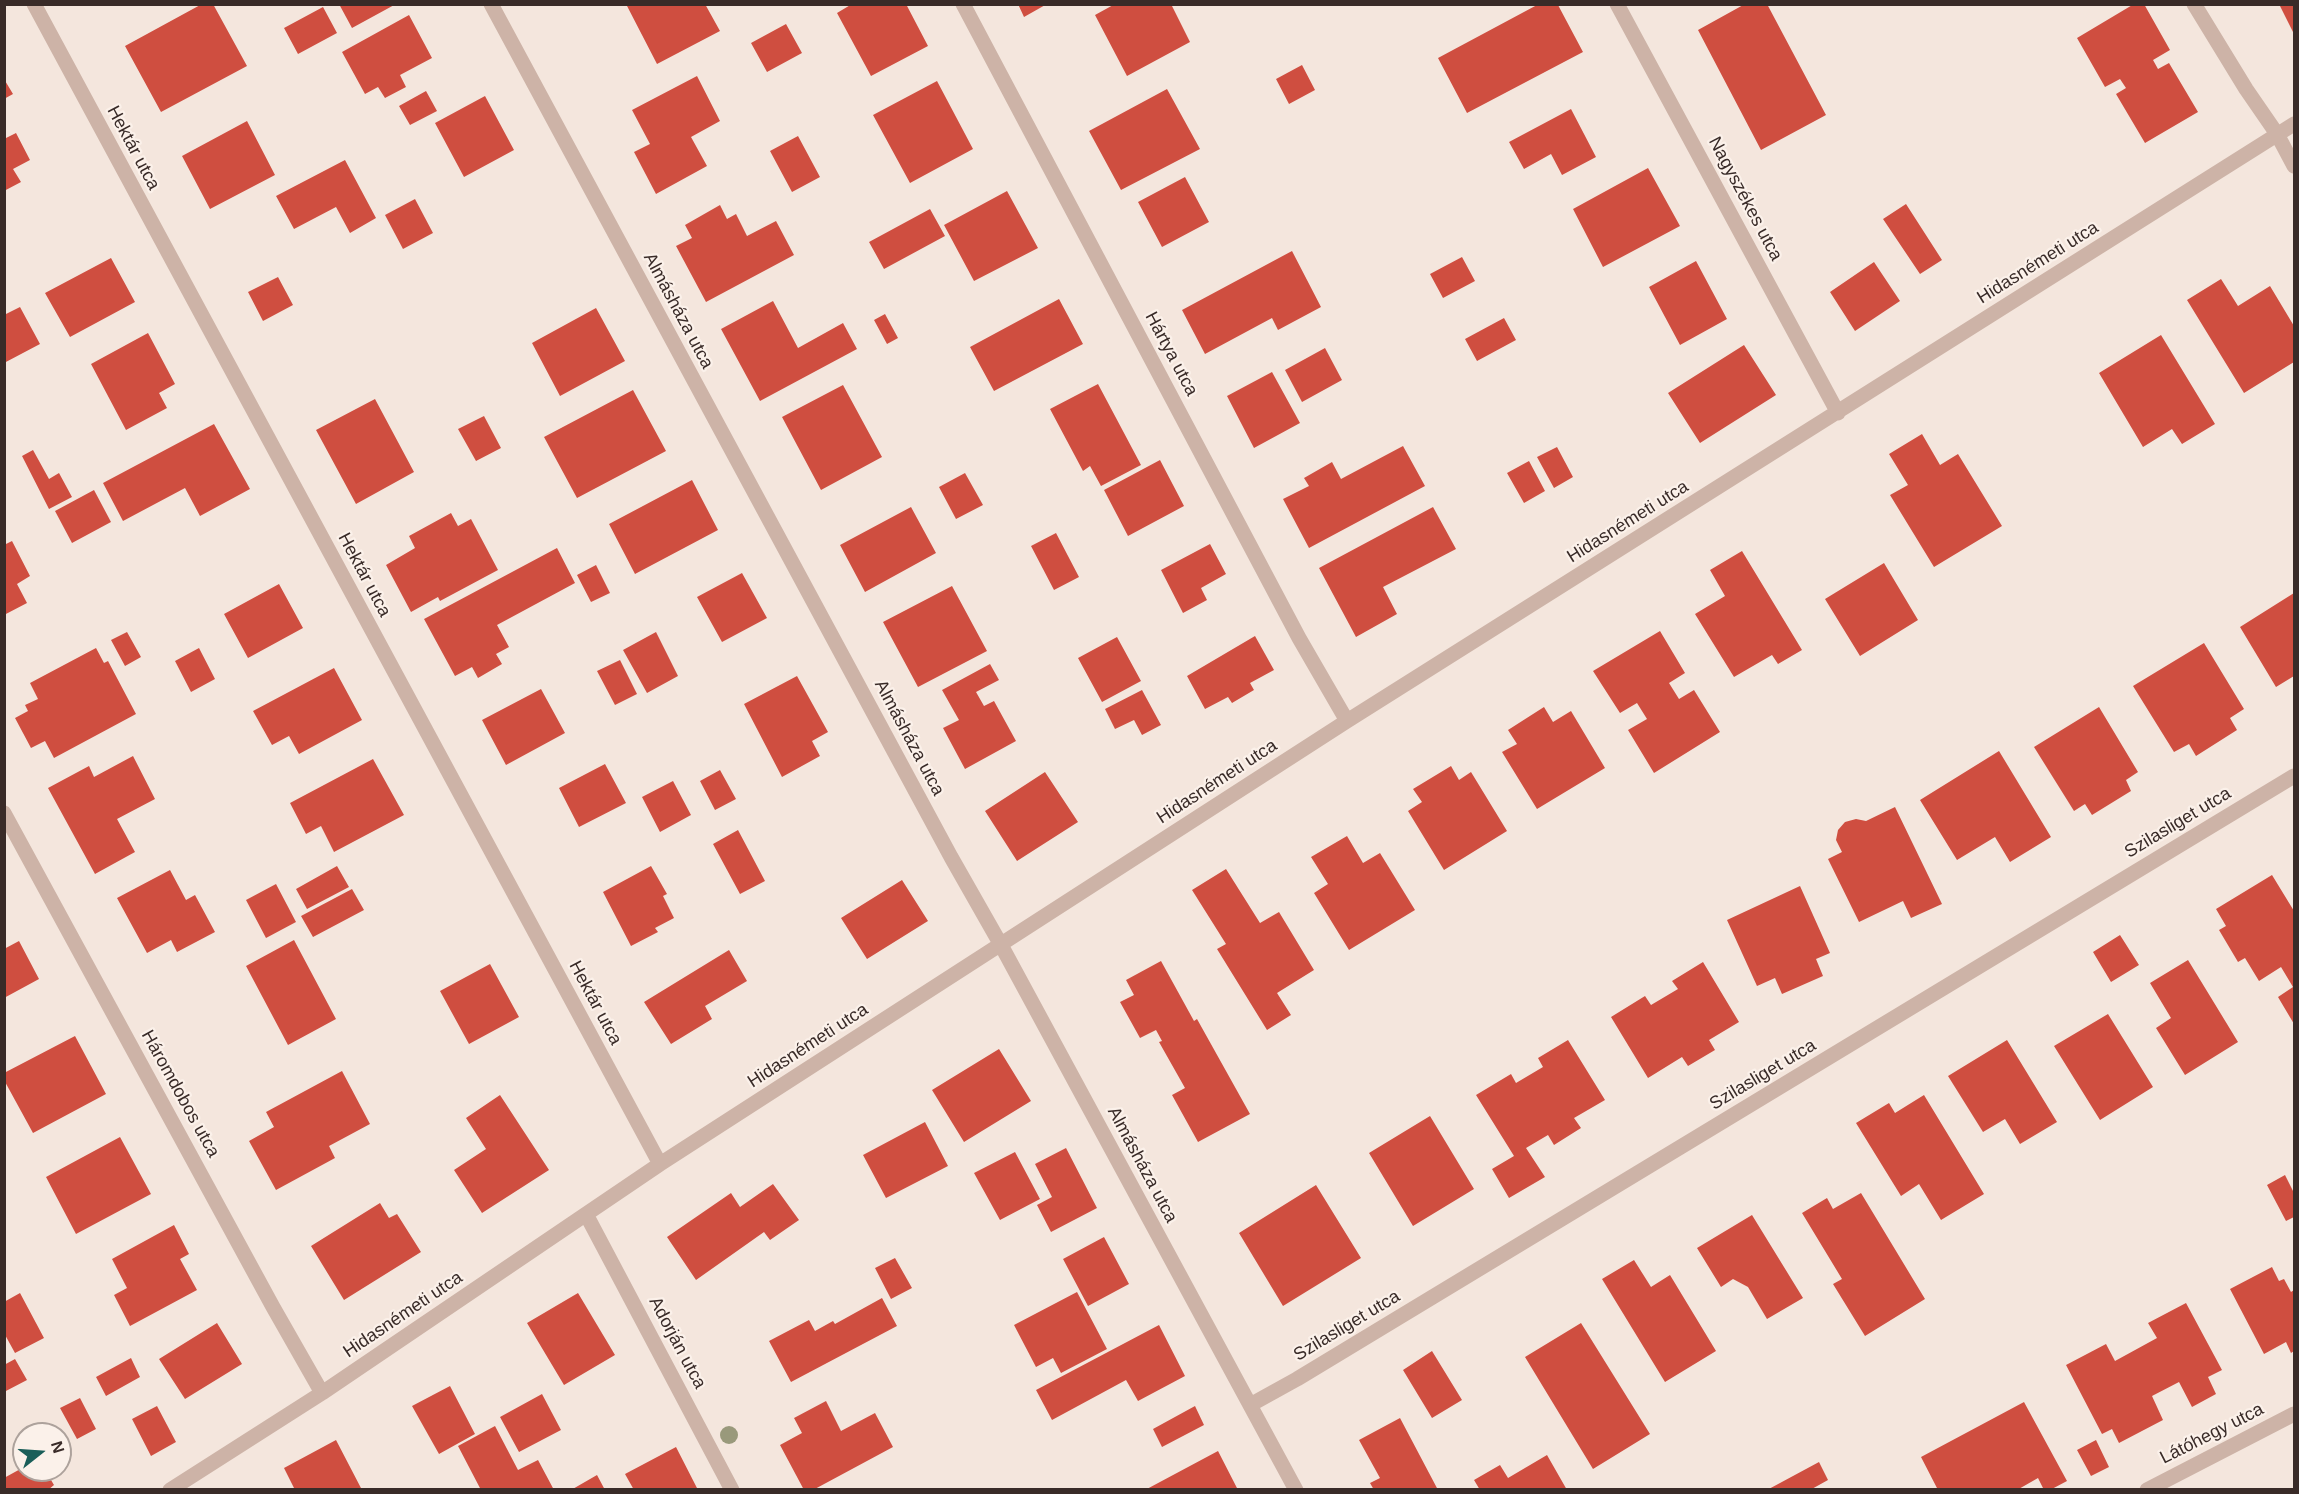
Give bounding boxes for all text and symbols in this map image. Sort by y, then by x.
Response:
street label: Hektár utca [102,102,164,194]
street label: Nagyszékes utca [1703,133,1787,265]
street label: Hidasnémeti utca [1973,217,2103,309]
street label: Almásháza utca [638,249,718,373]
street label: Hártya utca [1140,308,1202,400]
street label: Hidasnémeti utca [1563,476,1693,568]
street label: Hektár utca [333,529,395,621]
street label: Almásháza utca [869,676,949,800]
street label: Hidasnémeti utca [1153,735,1281,829]
street label: Szilasliget utca [2121,783,2235,863]
street label: Hektár utca [564,957,626,1049]
street label: Hidasnémeti utca [744,999,872,1093]
street label: Háromdobos utca [136,1027,224,1161]
street label: Szilasliget utca [1706,1035,1820,1115]
street label: Almásháza utca [1102,1103,1182,1227]
street label: Hidasnémeti utca [339,1267,467,1363]
street label: Szilasliget utca [1290,1286,1404,1366]
street label: Adorján utca [644,1293,710,1393]
street label: Látóhegy utca [2157,1399,2267,1469]
north arrow [12,1422,72,1482]
text: N [48,1439,68,1455]

